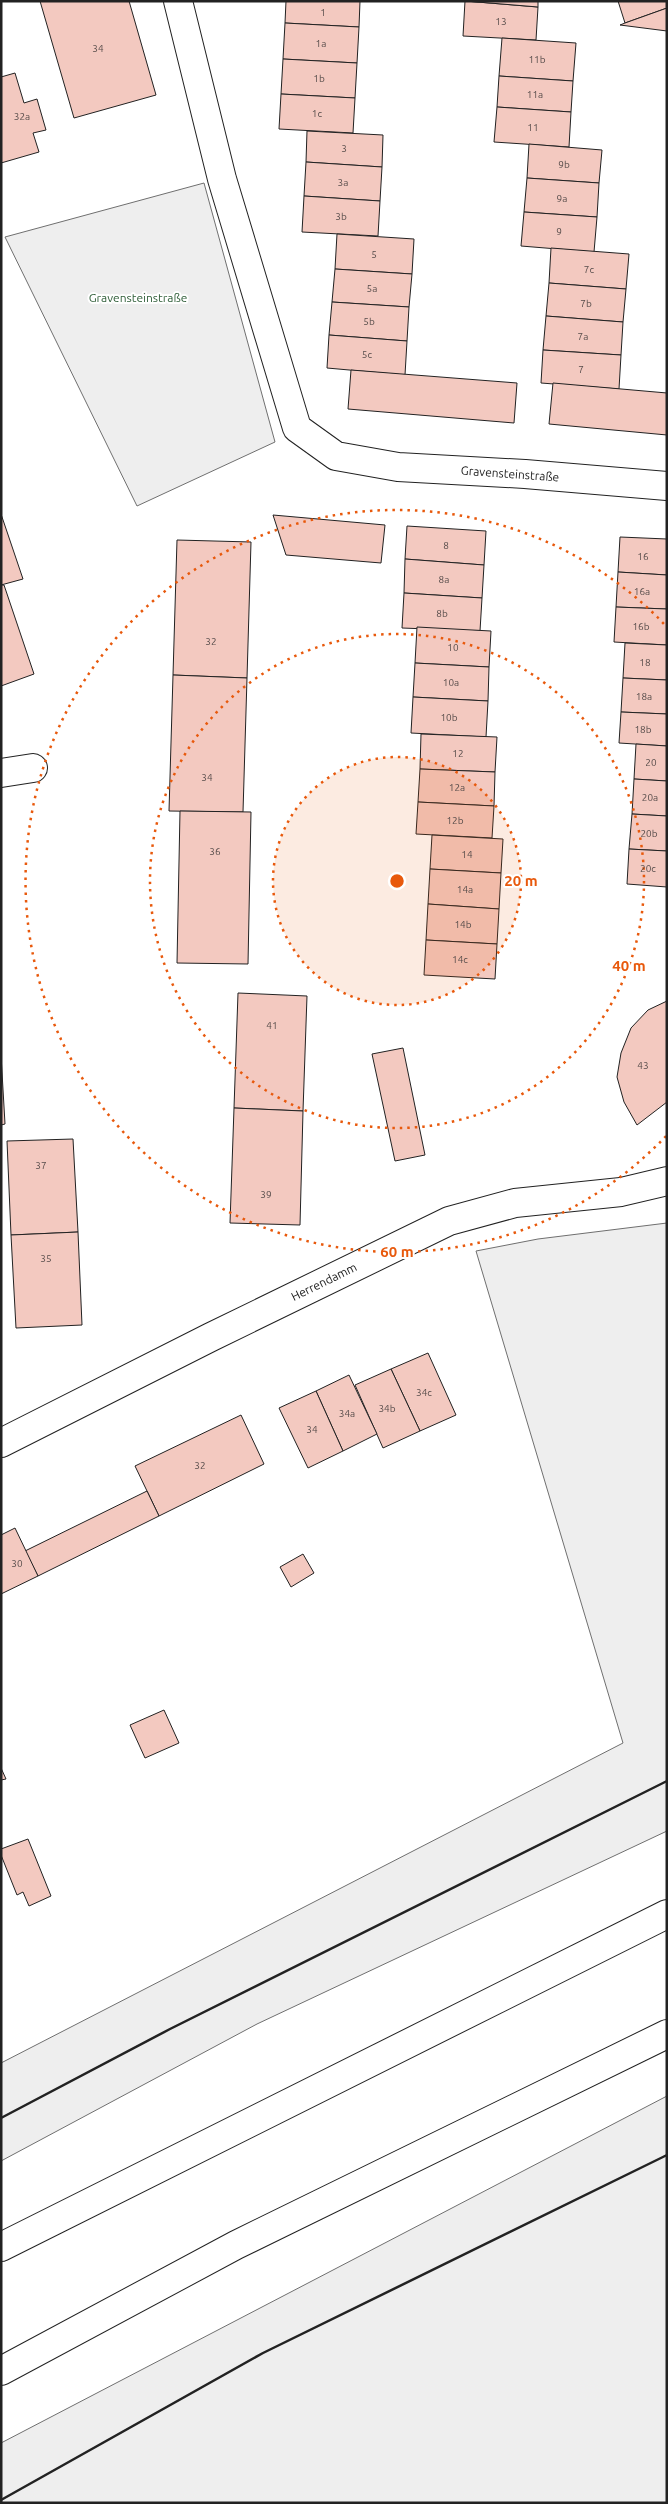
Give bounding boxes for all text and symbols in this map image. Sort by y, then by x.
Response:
house number: 1 [320,7,326,18]
house number: 13 [495,16,507,27]
house number: 1a [316,38,326,49]
house number: 34 [92,43,104,54]
house number: 11b [528,54,546,65]
house number: 1b [313,73,325,84]
house number: 11a [527,89,543,100]
house number: 1c [312,108,322,119]
house number: 32a [14,111,30,122]
house number: 11 [527,122,539,133]
house number: 3 [341,143,347,154]
house number: 9b [558,159,570,170]
house number: 3a [338,177,348,188]
house number: 9a [557,193,567,204]
house number: 3b [335,211,347,222]
house number: 9 [556,226,562,237]
house number: 5 [371,249,377,260]
house number: 7c [584,264,594,275]
house number: 5a [367,283,377,294]
park label: Gravensteinstraße [89,291,187,304]
house number: 7b [580,298,592,309]
house number: 5b [363,316,375,327]
house number: 7a [578,331,588,342]
house number: 5c [362,349,372,360]
house number: 7 [578,364,584,375]
street label: Gravensteinstraße [460,464,560,483]
house number: 8 [443,540,449,551]
house number: 16 [637,551,649,562]
house number: 8a [439,574,449,585]
house number: 16a [634,586,650,597]
house number: 8b [436,608,448,619]
house number: 16b [632,621,650,632]
house number: 32 [205,636,217,647]
house number: 10 [447,642,459,653]
house number: 18 [639,657,651,668]
house number: 10a [443,677,459,688]
house number: 18a [636,691,652,702]
house number: 10b [440,712,458,723]
house number: 18b [634,724,652,735]
house number: 12 [452,748,464,759]
house number: 20 [645,757,657,768]
house number: 34 [201,772,213,783]
house number: 12a [449,782,465,793]
house number: 20a [642,792,658,803]
house number: 12b [446,815,464,826]
house number: 20b [640,828,658,839]
house number: 36 [209,846,221,857]
house number: 14 [461,849,473,860]
house number: 20c [640,863,656,874]
centre of rings [388,872,406,890]
text: 20 m [504,872,538,889]
house number: 14a [457,884,473,895]
house number: 14b [454,919,472,930]
house number: 14c [452,954,468,965]
text: 40 m [612,957,646,974]
house number: 41 [266,1020,278,1031]
house number: 43 [637,1060,649,1071]
house number: 37 [35,1160,47,1171]
house number: 39 [260,1189,272,1200]
text: 60 m [380,1243,414,1260]
house number: 35 [40,1253,52,1264]
street label: Herrendamm [289,1260,359,1303]
house number: 34c [416,1387,432,1398]
house number: 34b [378,1403,396,1414]
house number: 34a [339,1408,355,1419]
house number: 34 [306,1424,318,1435]
house number: 32 [194,1460,206,1471]
house number: 30 [11,1558,23,1569]

